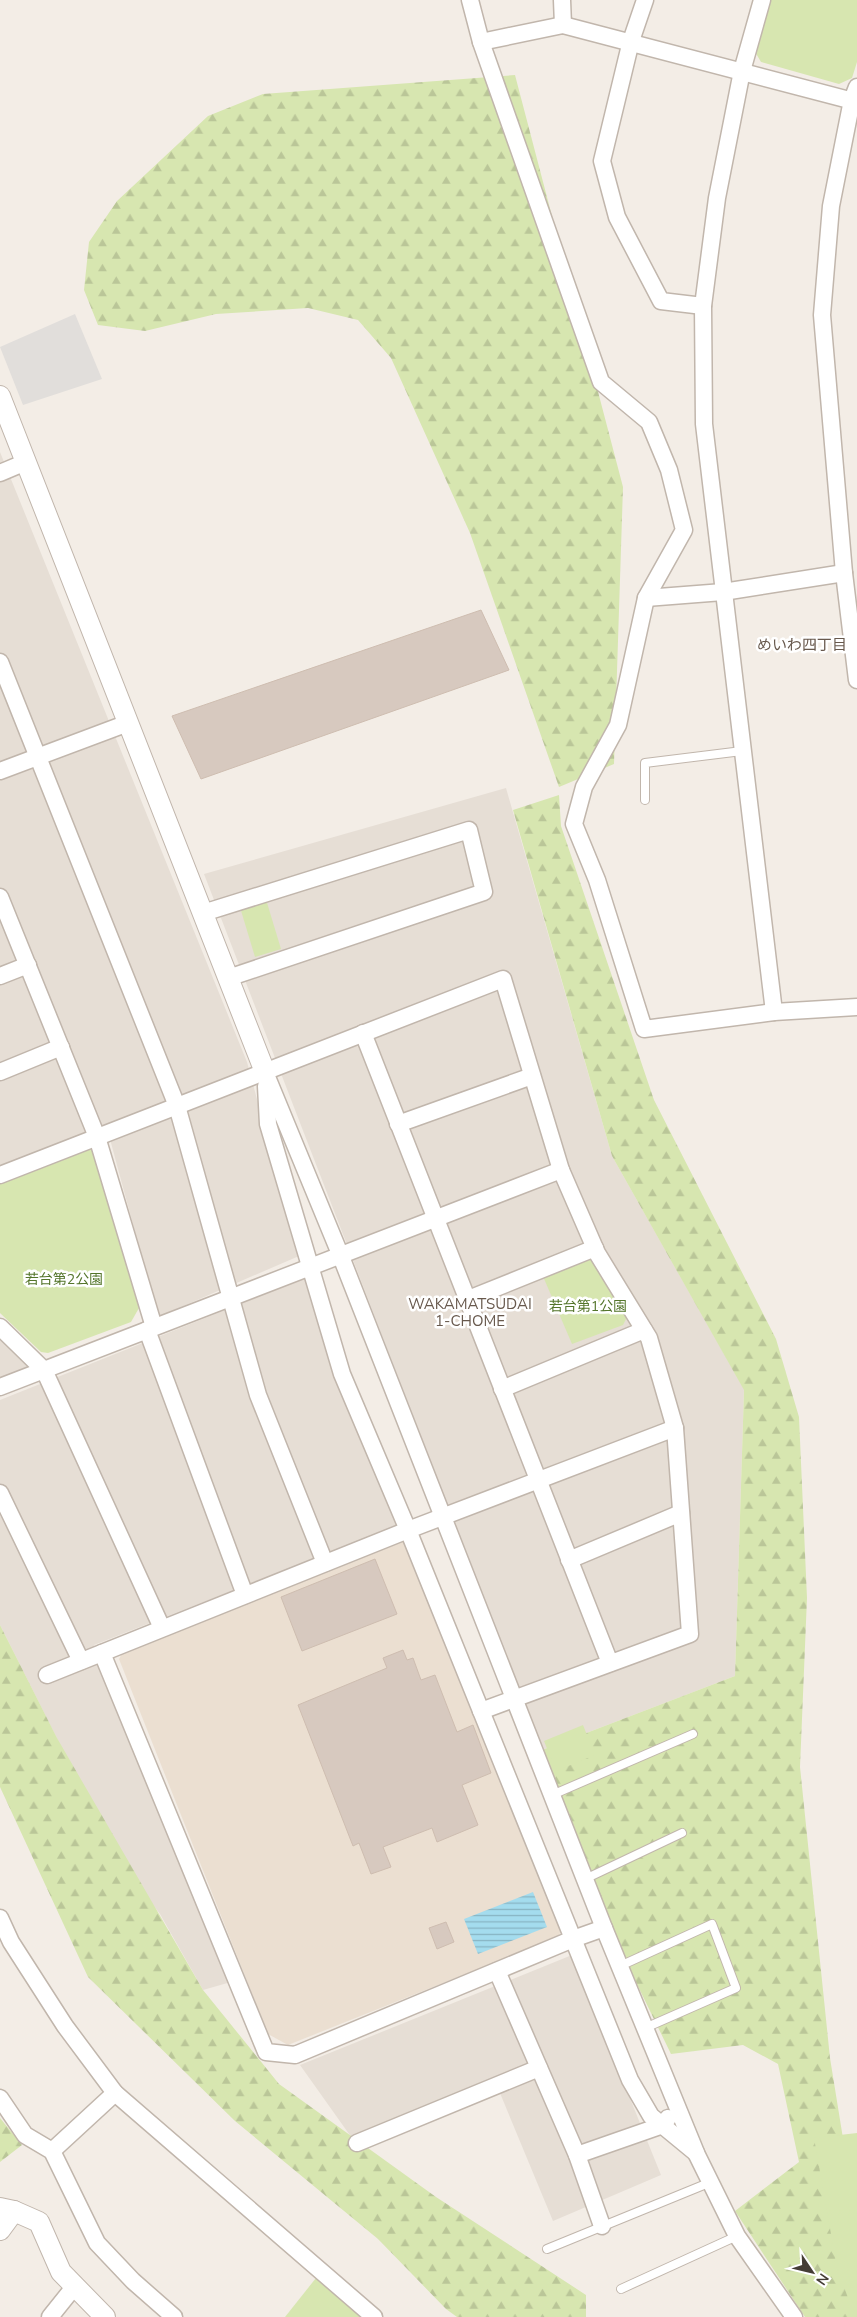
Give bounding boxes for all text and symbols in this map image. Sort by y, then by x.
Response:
district label: めいわ四丁目 [757,635,847,655]
park label: 若台第2公園 [25,1270,103,1289]
district label: WAKAMATSUDAI 1-CHOME [408,1294,532,1331]
park label: 若台第1公園 [549,1297,627,1316]
north arrow [787,2247,837,2297]
text: N [811,2269,833,2289]

